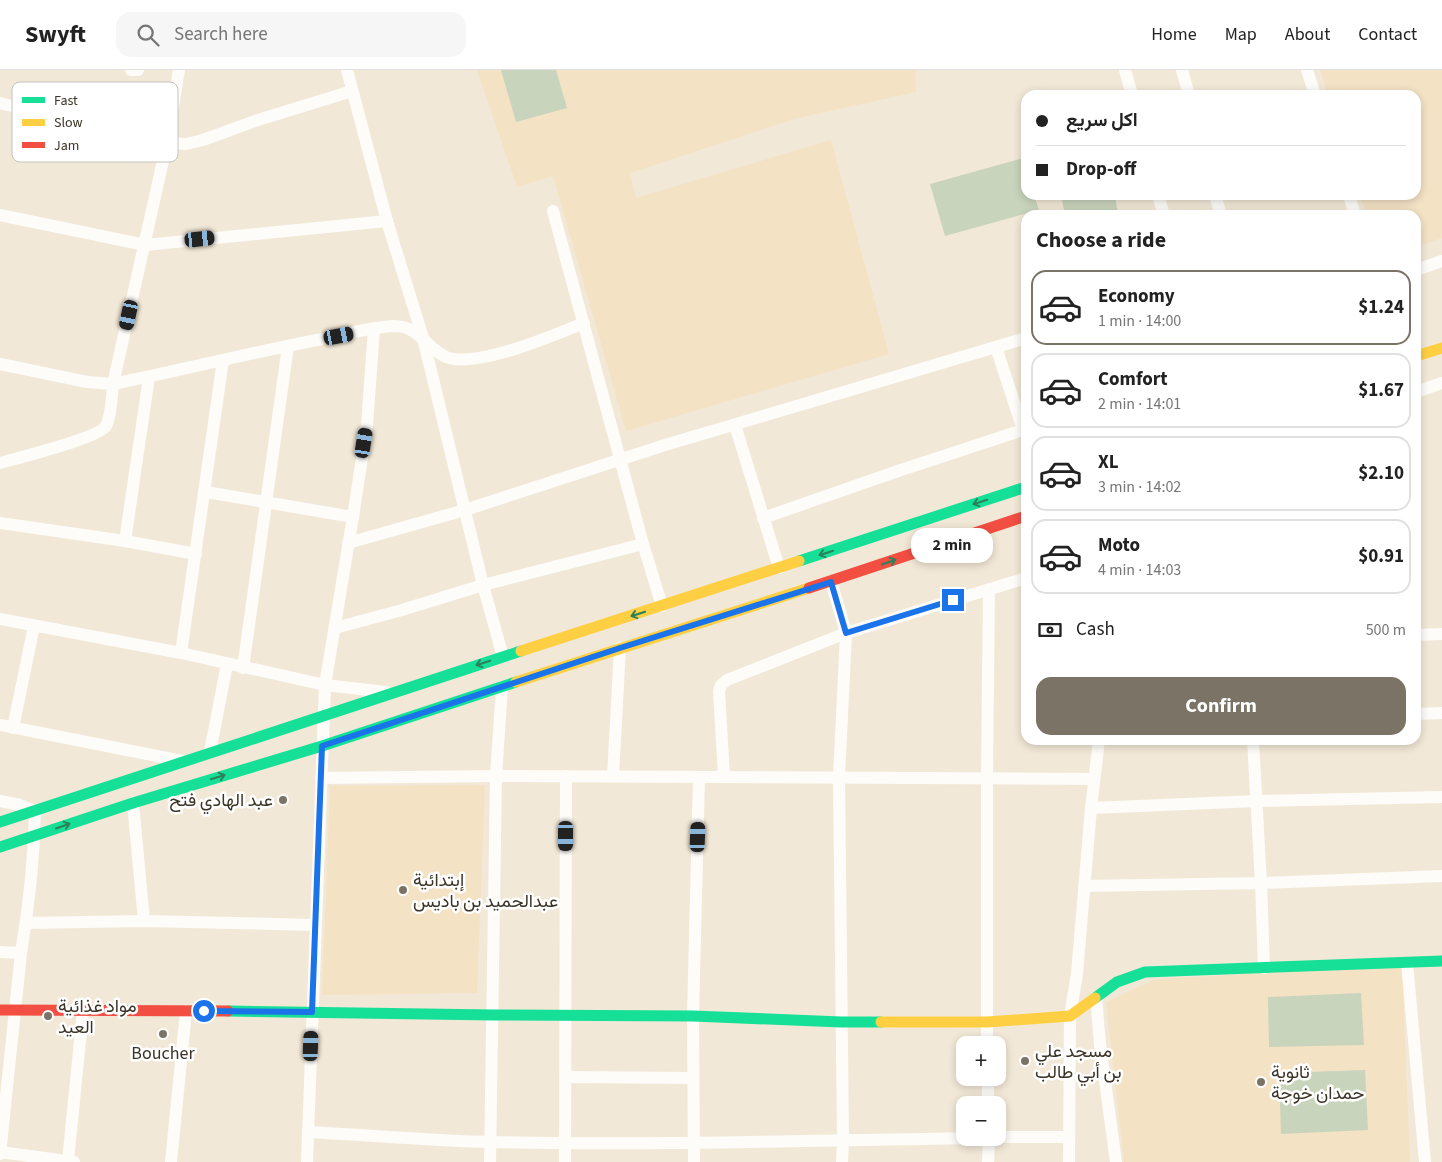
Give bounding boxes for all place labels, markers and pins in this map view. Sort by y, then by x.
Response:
place label: عبد الهادي فتح [169,788,273,815]
marker: عبد الهادي فتح [277,794,289,806]
place label: إبتدائية عبدالحميد بن باديس [413,868,558,914]
marker: إبتدائية عبدالحميد بن باديس [397,884,409,896]
place label: مواد غذائية العيد [58,994,137,1040]
marker: مواد غذائية العيد [42,1010,54,1022]
marker: Boucher [157,1028,169,1040]
place label: مسجد علي بن أبي طالب [1035,1039,1122,1087]
place label: Boucher [131,1041,195,1066]
marker: مسجد علي بن أبي طالب [1019,1055,1031,1067]
place label: ثانوية حمدان خوجة [1271,1060,1364,1106]
marker: ثانوية حمدان خوجة [1255,1076,1267,1088]

